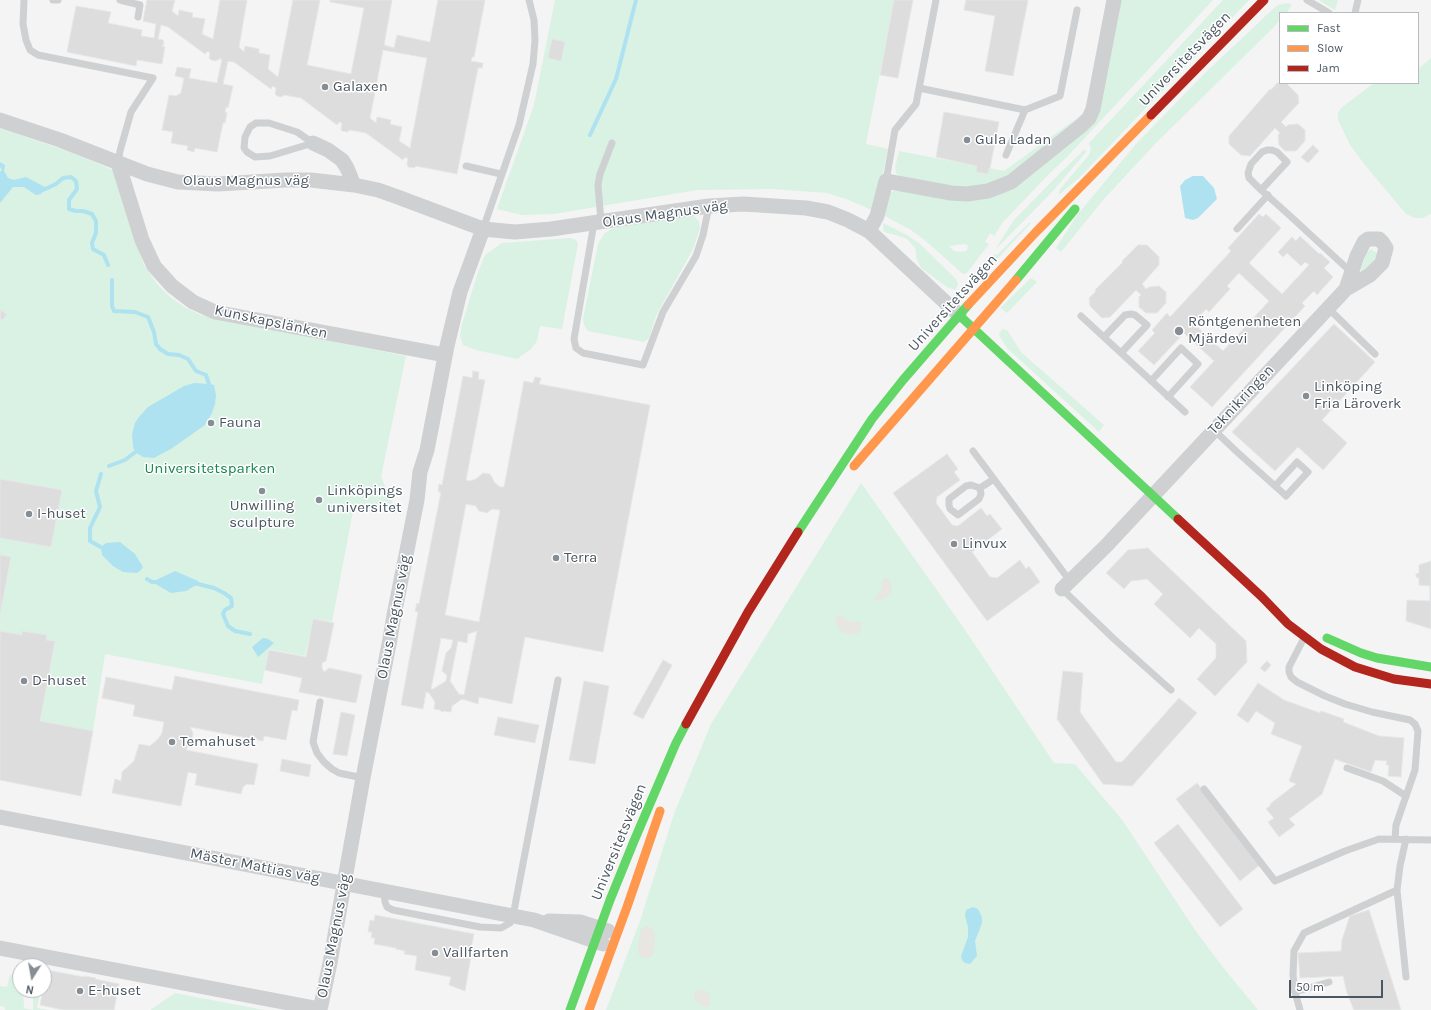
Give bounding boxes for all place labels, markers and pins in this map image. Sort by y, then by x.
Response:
place label: Galaxen [333,78,388,96]
marker: Galaxen [320,82,330,92]
place label: Gula Ladan [975,131,1051,149]
marker: Gula Ladan [962,135,972,145]
place label: Röntgenenheten Mjärdevi [1188,313,1301,348]
marker: Röntgenenheten Mjärdevi [1173,325,1185,337]
place label: Linköping Fria Läroverk [1314,378,1402,413]
marker: Linköping Fria Läroverk [1301,391,1311,401]
place label: Fauna [219,414,261,432]
marker: Fauna [206,418,216,428]
place label: Linköpings universitet [327,482,403,517]
marker: Unwilling sculpture [257,486,267,496]
marker: Linköpings universitet [314,495,324,505]
place label: Unwilling sculpture [229,497,295,532]
place label: I-huset [37,505,86,523]
marker: I-huset [24,509,34,519]
place label: Linvux [962,535,1007,553]
marker: Linvux [949,539,959,549]
place label: Terra [564,549,597,567]
marker: Terra [551,553,561,563]
place label: D-huset [32,672,86,690]
marker: D-huset [19,676,29,686]
place label: Temahuset [180,733,256,751]
marker: Temahuset [167,737,177,747]
place label: Vallfarten [443,944,509,962]
marker: Vallfarten [430,948,440,958]
place label: E-huset [88,982,141,1000]
marker: E-huset [75,986,85,996]

